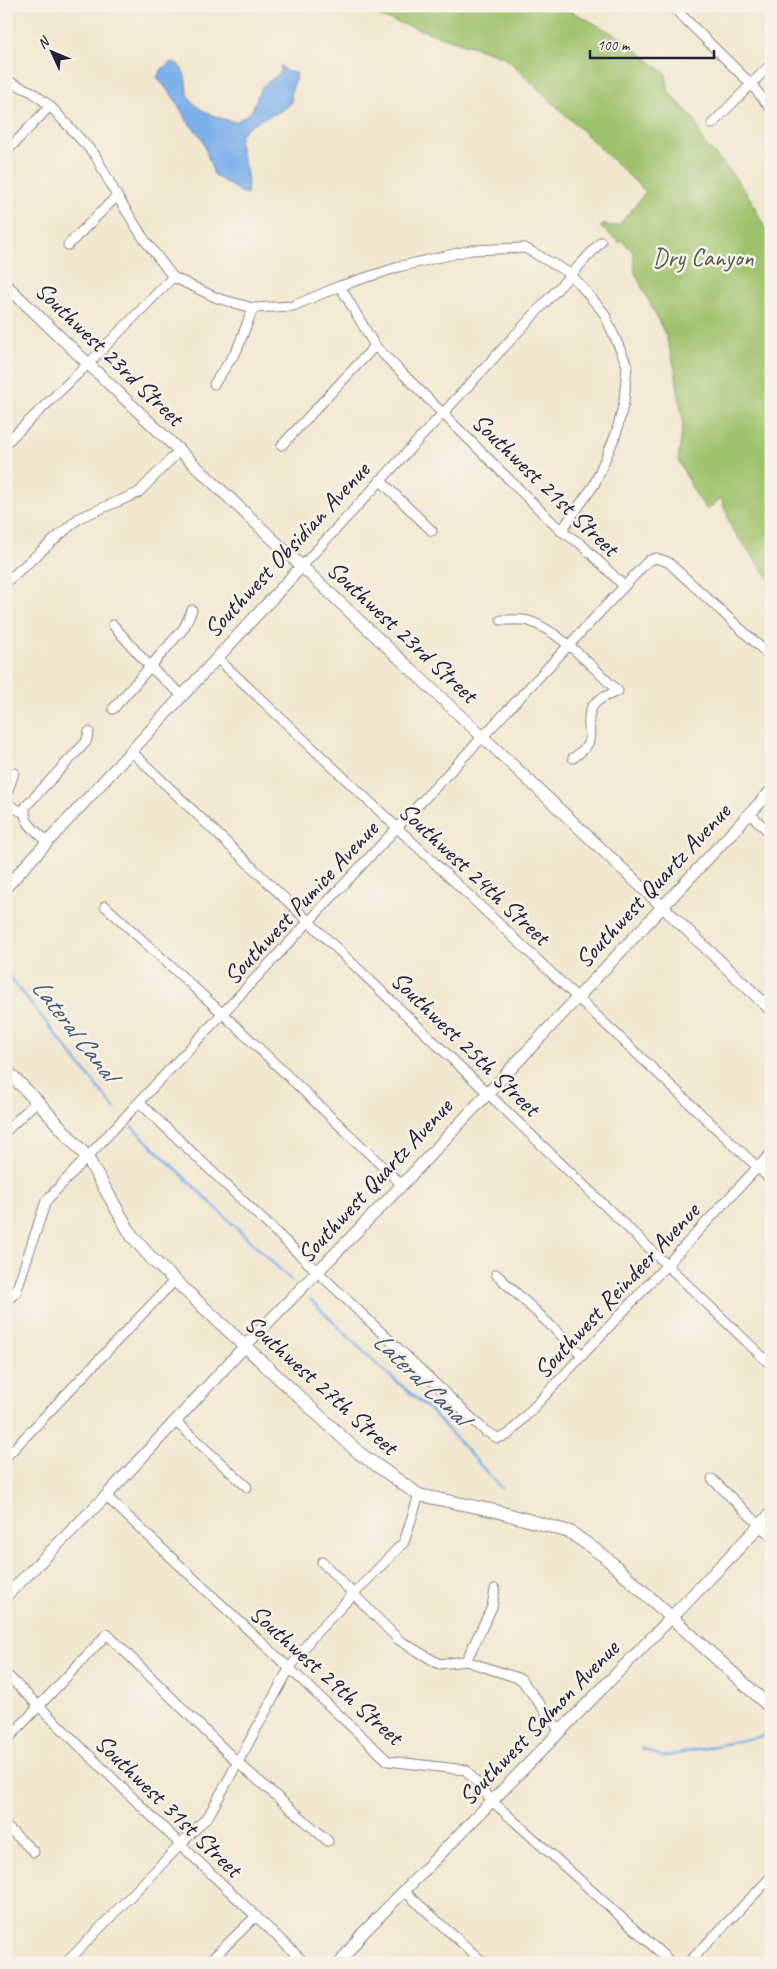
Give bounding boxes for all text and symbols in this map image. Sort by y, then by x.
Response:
north arrow [28,28,78,78]
scale bar [590,28,713,60]
text: N [34,33,54,52]
text: 100 m [597,36,631,55]
park label: Dry Canyon [652,242,754,274]
street label: Southwest 23rd Street [28,275,192,435]
street label: Southwest 21st Street [465,406,628,565]
street label: Southwest Obsidian Avenue [197,453,378,645]
street label: Southwest 23rd Street [320,554,486,712]
street label: Southwest 24th Street [392,795,559,954]
street label: Southwest Quartz Avenue [568,795,739,975]
street label: Southwest Pumice Avenue [216,813,386,991]
street label: Southwest 25th Street [384,964,549,1125]
water label: Lateral Canal [25,972,130,1094]
street label: Southwest Quartz Avenue [290,1090,461,1270]
street label: Southwest Reindeer Avenue [527,1195,708,1385]
street label: Southwest 27th Street [238,1307,407,1464]
water label: Lateral Canal [366,1325,482,1438]
street label: Southwest 29th Street [243,1597,412,1754]
street label: Southwest Salmon Avenue [451,1632,627,1812]
street label: Southwest 31st Street [88,1727,251,1886]

